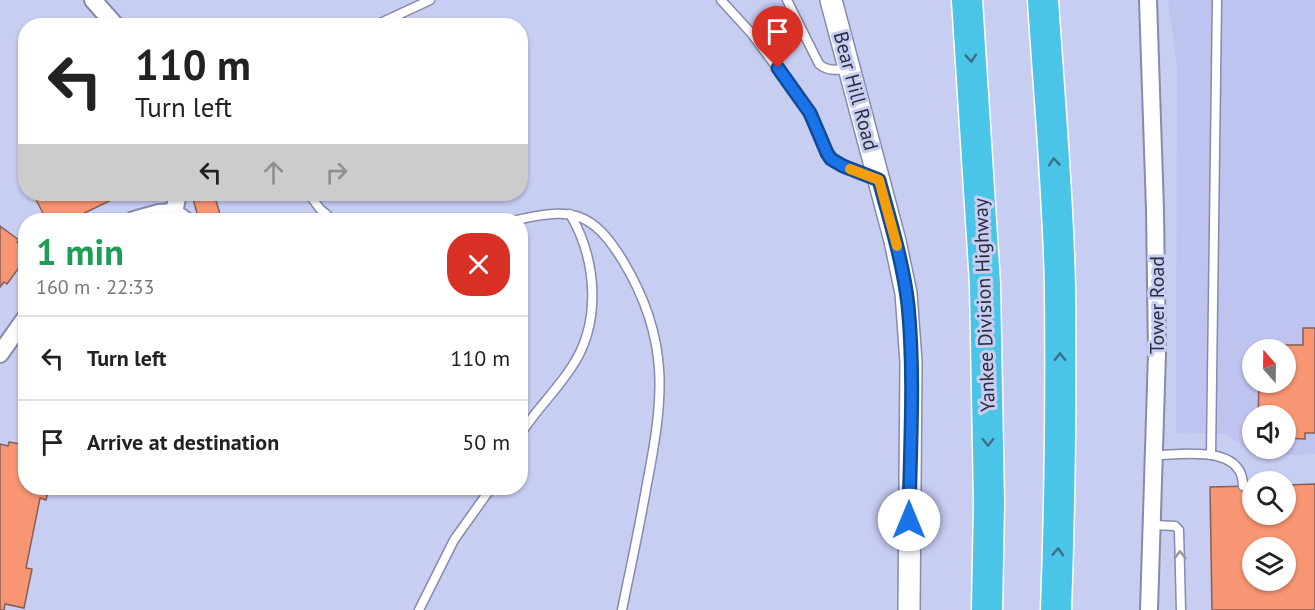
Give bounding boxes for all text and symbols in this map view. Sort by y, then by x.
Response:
pin [752,6,803,68]
icon: arrive [761,15,794,48]
street label: Bear Hill Road [828,29,884,153]
text: 110 m [135,37,251,92]
icon: left [36,42,114,120]
one-way arrow [964,54,977,63]
text: Turn left [135,90,232,124]
icon: left [194,156,227,189]
icon: ahead [257,156,290,189]
icon: right [320,156,353,189]
one-way arrow [1047,157,1060,166]
street label: Yankee Division Highway [967,197,1001,412]
text: 1 min [36,228,124,275]
button: close [447,233,510,296]
street label: Tower Road [1144,256,1170,354]
text: 160 m · 22:33 [36,274,154,300]
north arrow [1242,339,1296,393]
map controls [1242,339,1296,591]
icon: left [36,342,69,375]
text: Turn left [87,344,167,372]
text: 110 m [450,344,510,372]
one-way arrow [1054,352,1066,361]
button: sound [1242,405,1296,459]
icon: arrive [36,426,69,459]
text: Arrive at destination [87,428,279,456]
text: 50 m [462,428,510,456]
one-way arrow [982,437,994,446]
button: search [1242,471,1296,525]
position arrow [877,488,941,552]
button: layers [1242,537,1296,591]
one-way arrow [1052,547,1064,556]
one-way arrow [1174,551,1186,560]

